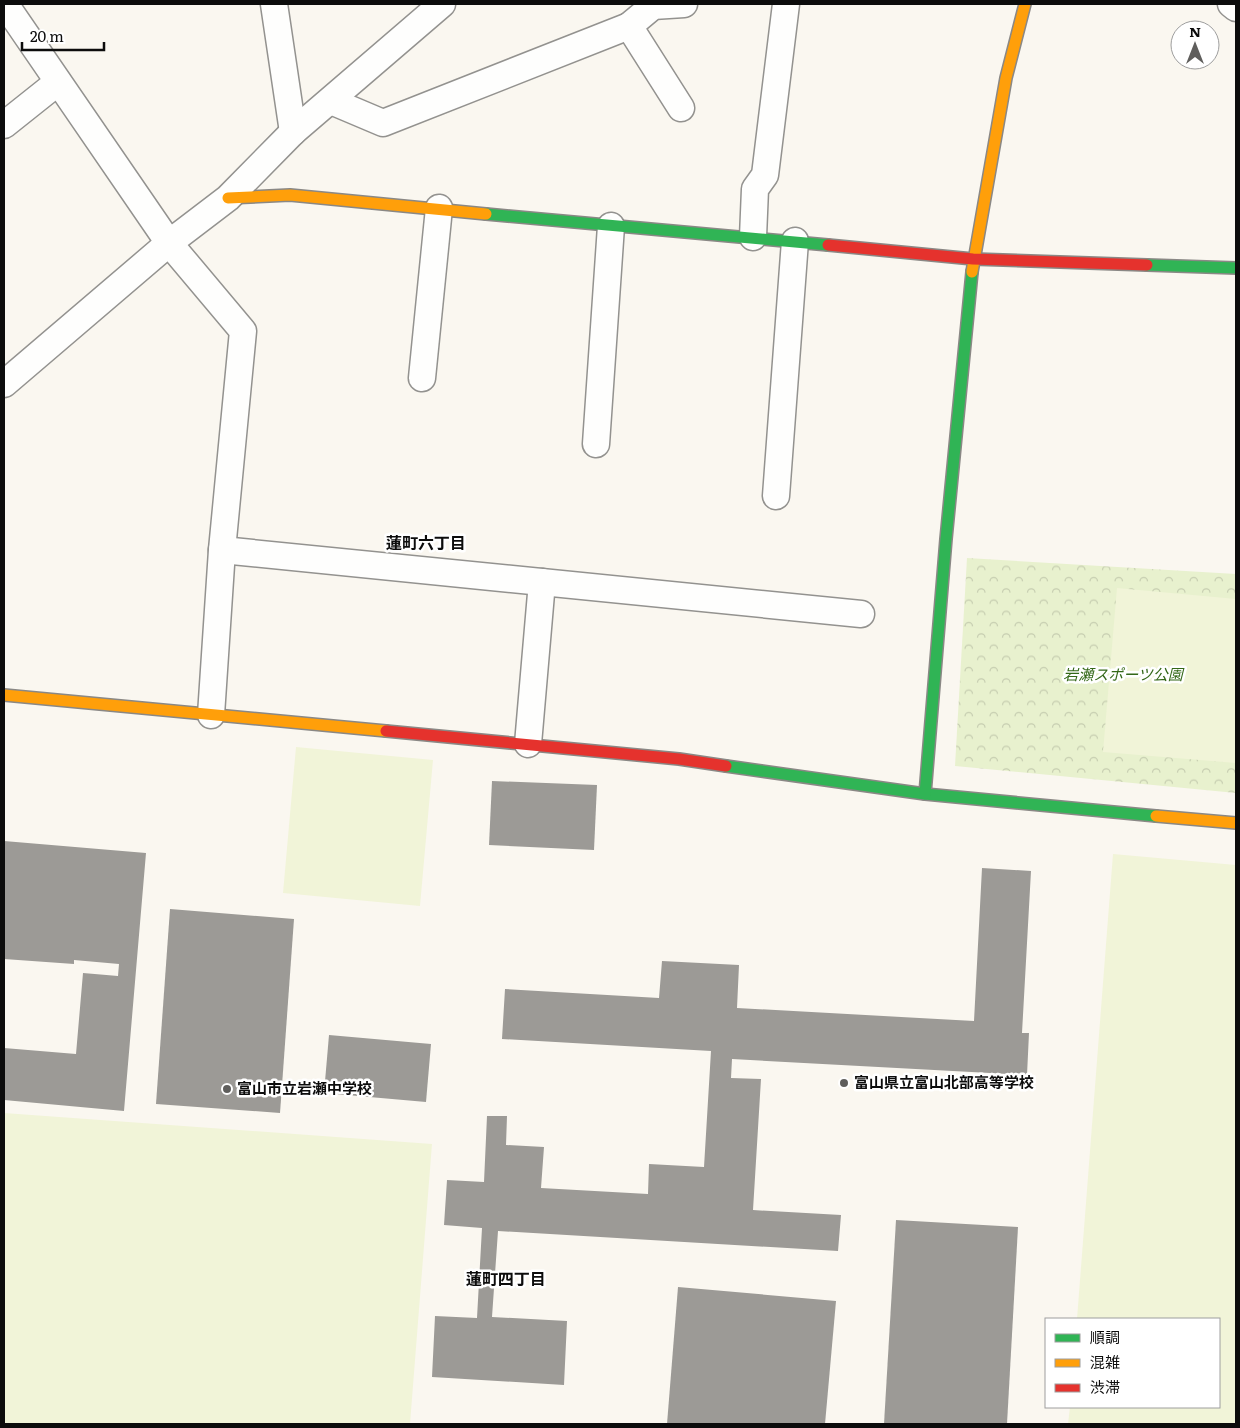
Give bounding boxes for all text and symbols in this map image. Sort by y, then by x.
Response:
scale bar [22,20,105,52]
north arrow [1170,20,1220,70]
text: N [1189,21,1201,41]
text: 20 m [30,24,64,47]
district label: 蓮町六丁目 [386,530,466,554]
park label: 岩瀬スポーツ公園 [1063,662,1185,685]
place label: 富山県立富山北部高等学校 [854,1070,1034,1093]
place label: 富山市立岩瀬中学校 [237,1076,372,1099]
marker: 富山県立富山北部高等学校 [838,1077,850,1089]
marker: 富山市立岩瀬中学校 [221,1083,233,1095]
district label: 蓮町四丁目 [466,1266,546,1290]
legend [1045,1318,1220,1408]
text: 順調 [1090,1325,1120,1348]
text: 混雑 [1090,1350,1120,1373]
text: 渋滞 [1090,1375,1120,1398]

